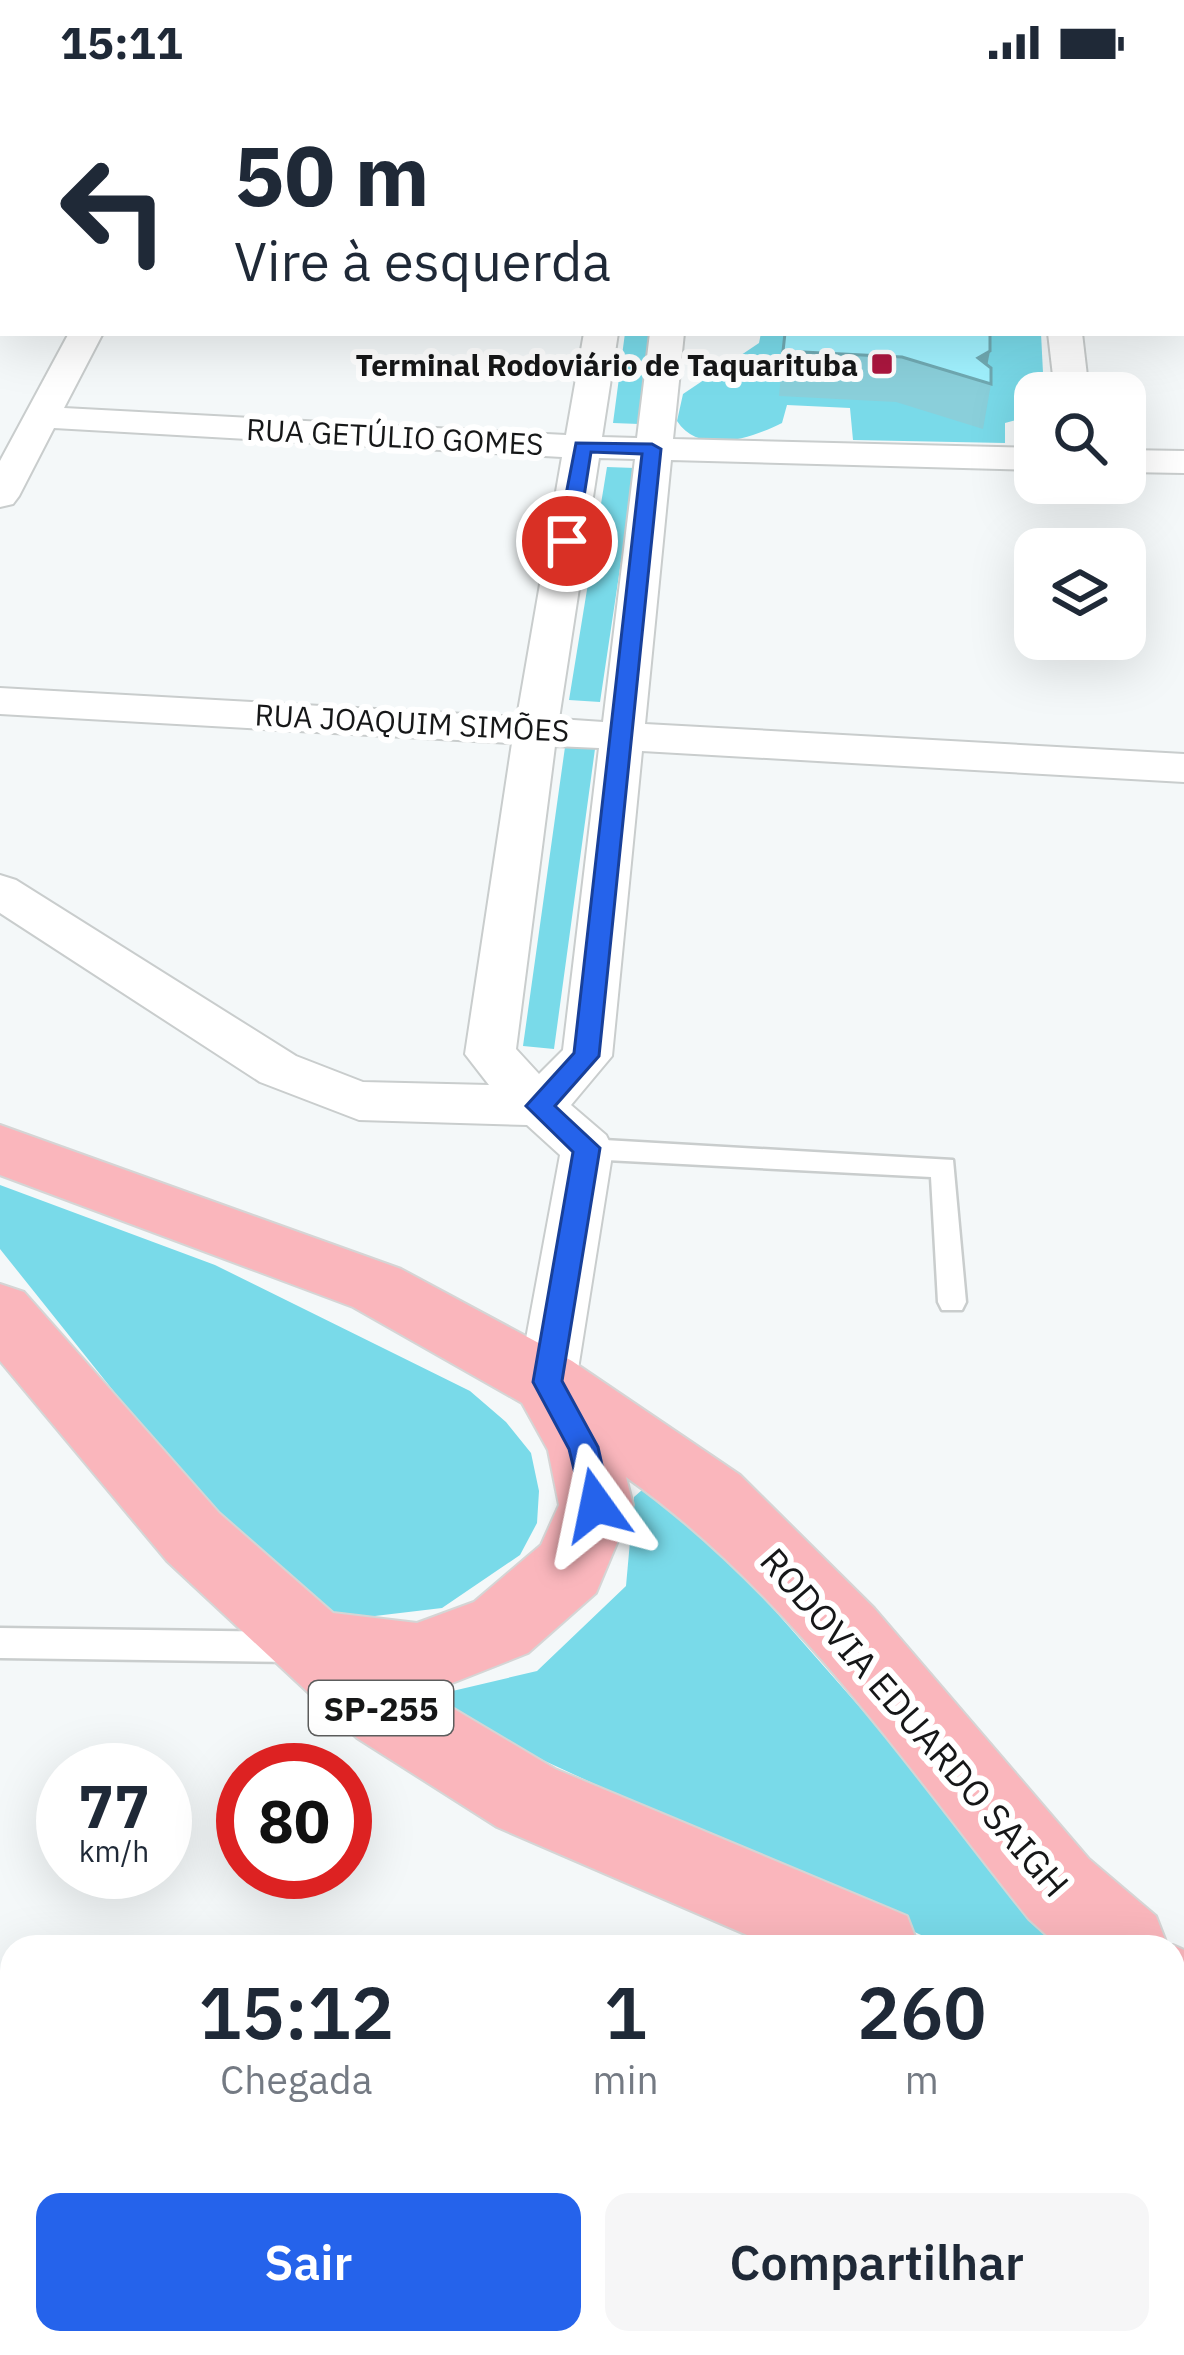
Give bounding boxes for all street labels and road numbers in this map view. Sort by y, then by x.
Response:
street label: RUA GETÚLIO GOMES [245,409,545,463]
street label: RUA JOAQUIM SIMÕES [254,694,570,750]
street label: RODOVIA EDUARDO SAIGH [750,1538,1080,1906]
road number: SP-255 [309,1681,453,1735]

